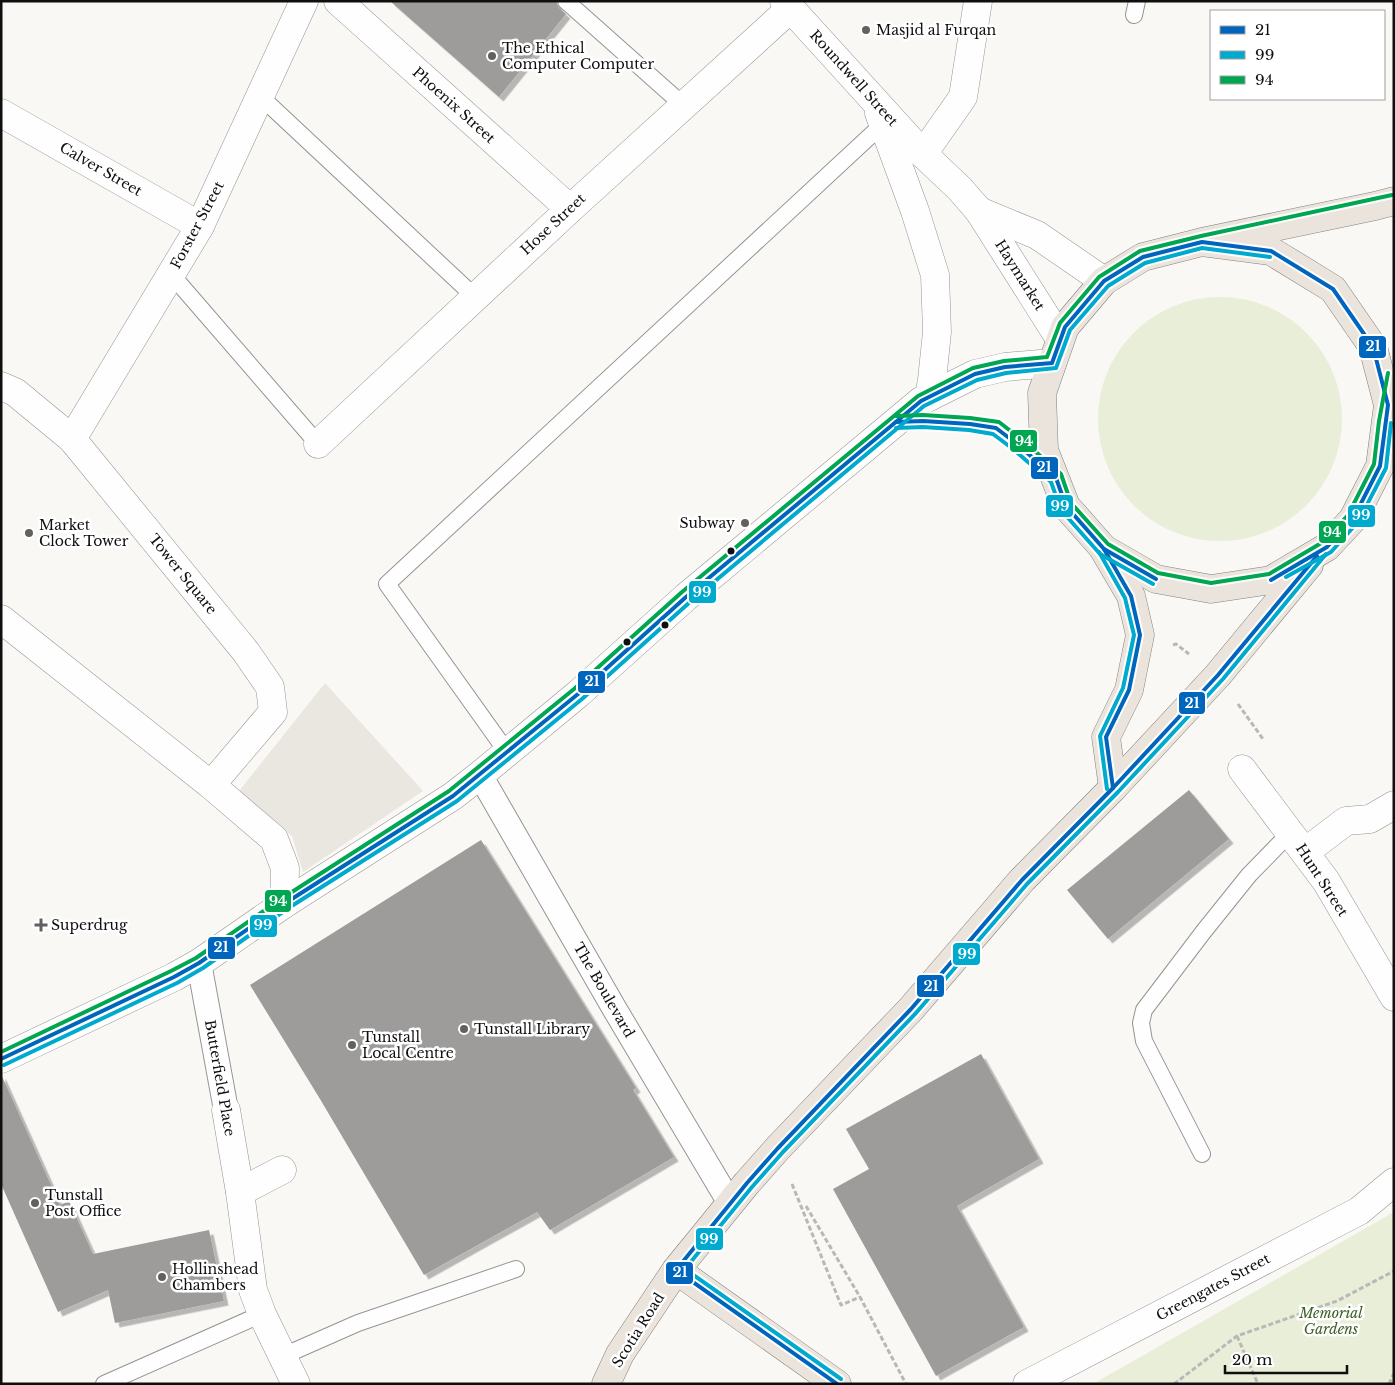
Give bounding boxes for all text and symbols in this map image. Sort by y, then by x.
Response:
legend [1210,10,1385,100]
text: 21 [1255,20,1271,39]
place label: Masjid al Furqan [876,21,996,39]
marker: Masjid al Furqan [860,24,872,36]
street label: Roundwell Street [806,26,902,130]
place label: The Ethical Computer Computer [502,39,655,73]
text: 99 [1255,45,1274,64]
marker: The Ethical Computer Computer [486,50,498,62]
street label: Phoenix Street [409,63,500,147]
text: 94 [1255,70,1273,89]
street label: Calver Street [57,138,146,200]
street label: Forster Street [166,177,228,272]
street label: Hose Street [517,189,590,259]
street label: Haymarket [991,236,1049,314]
line badge: 21 [1358,335,1387,359]
text: 21 [1365,337,1381,355]
line badge: 94 [1009,429,1038,453]
text: 94 [1015,432,1033,450]
line badge: 21 [1030,456,1059,480]
text: 21 [1036,458,1052,476]
line badge: 99 [1045,494,1074,518]
text: 99 [1051,497,1069,515]
line badge: 99 [1347,504,1376,528]
text: 99 [1352,506,1370,524]
place label: Subway [679,514,735,532]
place label: Market Clock Tower [39,516,129,550]
marker: Subway [739,517,751,529]
line badge: 94 [1318,520,1347,544]
text: 94 [1323,523,1341,541]
marker: Market Clock Tower [23,527,35,539]
street label: Tower Square [145,530,221,618]
unlabelled marker [726,546,736,556]
line badge: 99 [688,580,717,604]
text: 99 [693,583,711,601]
unlabelled marker [660,620,670,630]
unlabelled marker [622,637,632,647]
line badge: 21 [577,670,606,694]
text: 21 [584,672,600,690]
line badge: 21 [1178,691,1206,715]
text: 21 [1184,694,1200,712]
street label: Hunt Street [1292,840,1353,920]
line badge: 94 [264,889,292,913]
text: 94 [269,892,287,910]
line badge: 99 [249,914,278,938]
place label: Superdrug [51,916,128,934]
text: 99 [254,916,272,934]
marker: Superdrug [35,919,47,931]
line badge: 21 [207,936,236,960]
text: 21 [213,938,229,956]
street label: The Boulevard [570,939,639,1041]
line badge: 99 [952,942,981,966]
text: 99 [958,945,976,963]
line badge: 21 [916,974,945,998]
text: 21 [923,977,939,995]
street label: Butterfield Place [201,1018,239,1138]
place label: Tunstall Library [474,1020,590,1038]
marker: Tunstall Library [458,1023,470,1035]
place label: Tunstall Local Centre [362,1028,454,1062]
marker: Tunstall Local Centre [346,1039,358,1051]
place label: Tunstall Post Office [45,1186,121,1220]
marker: Tunstall Post Office [29,1197,41,1209]
line badge: 99 [695,1227,724,1251]
text: 99 [700,1230,718,1248]
street label: Greengates Street [1153,1249,1274,1325]
place label: Hollinshead Chambers [172,1260,259,1294]
line badge: 21 [665,1261,694,1285]
text: 21 [672,1263,688,1281]
marker: Hollinshead Chambers [156,1271,168,1283]
street label: Scotia Road [608,1289,668,1371]
park label: Memorial Gardens [1298,1304,1363,1338]
scale bar [1225,1342,1348,1374]
text: 20 m [1232,1350,1272,1369]

